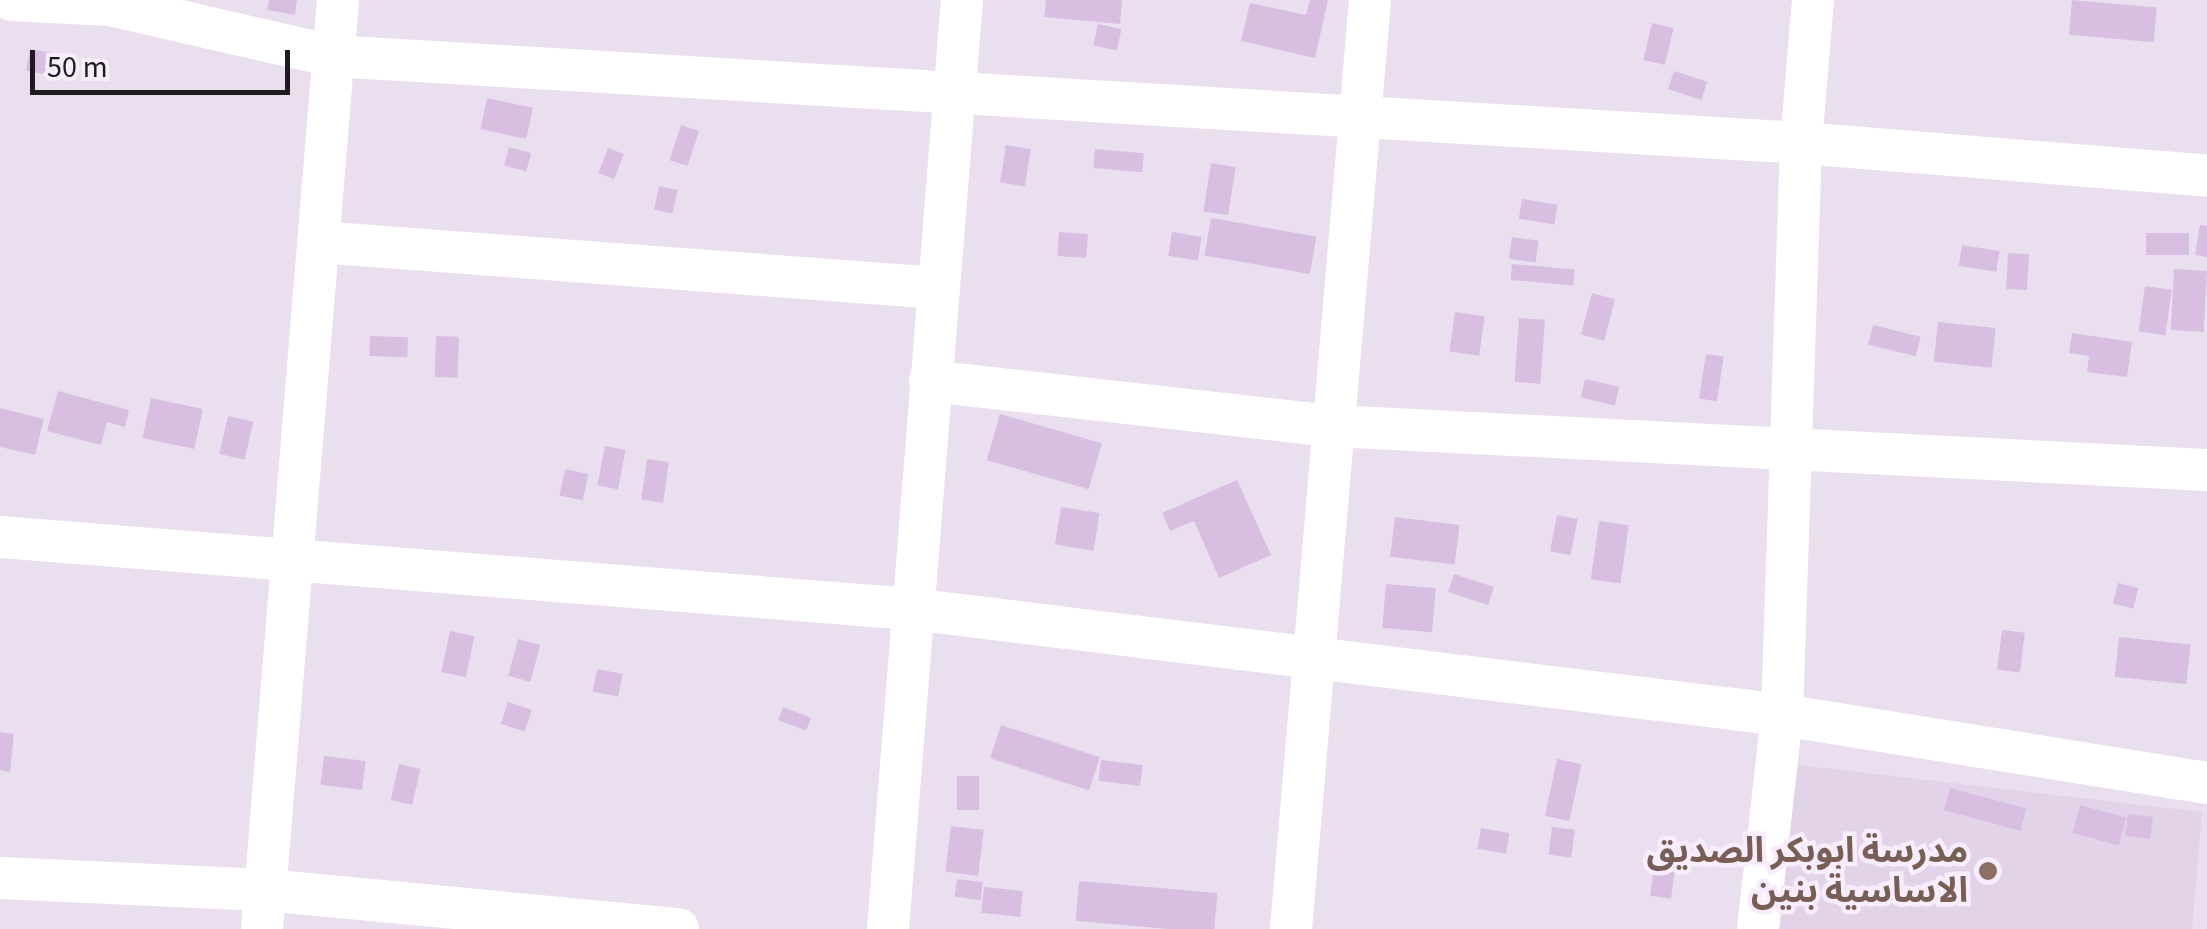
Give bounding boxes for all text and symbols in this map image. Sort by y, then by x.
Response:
scale bar [35,30,295,92]
text: 50 m [47,46,108,89]
place label: مدرسة ابوبكر الصديق الاساسية بنين [1646,830,1968,912]
marker: مدرسة ابوبكر الصديق الاساسية بنين [1977,860,1999,882]

